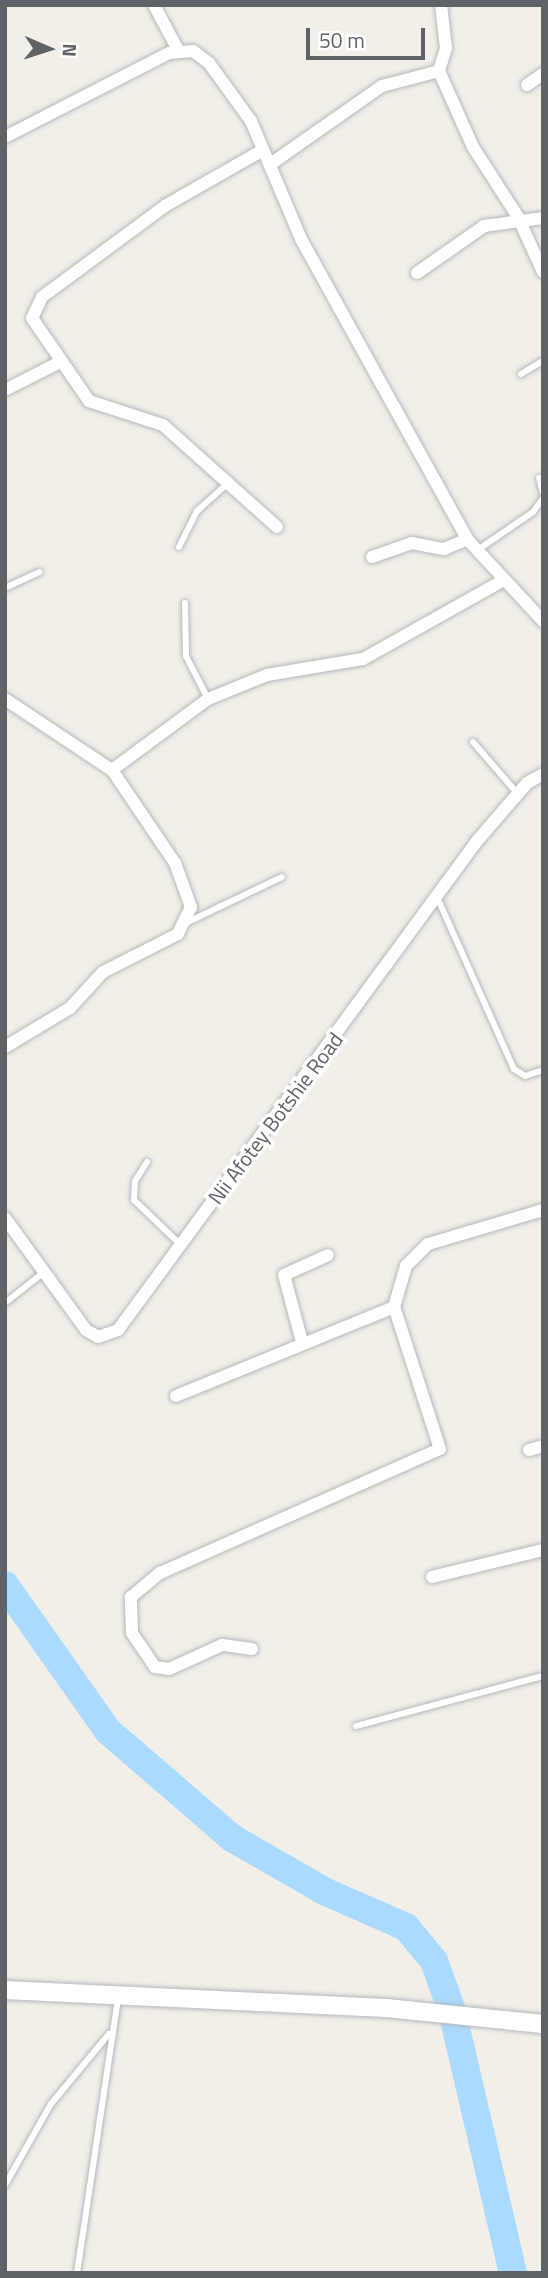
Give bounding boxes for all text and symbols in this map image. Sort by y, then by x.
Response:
north arrow [14,14,84,84]
scale bar [310,14,429,58]
text: 50 m [319,24,365,56]
text: N [56,43,85,57]
street label: Nii Afotey Botshie Road [202,1027,348,1209]

